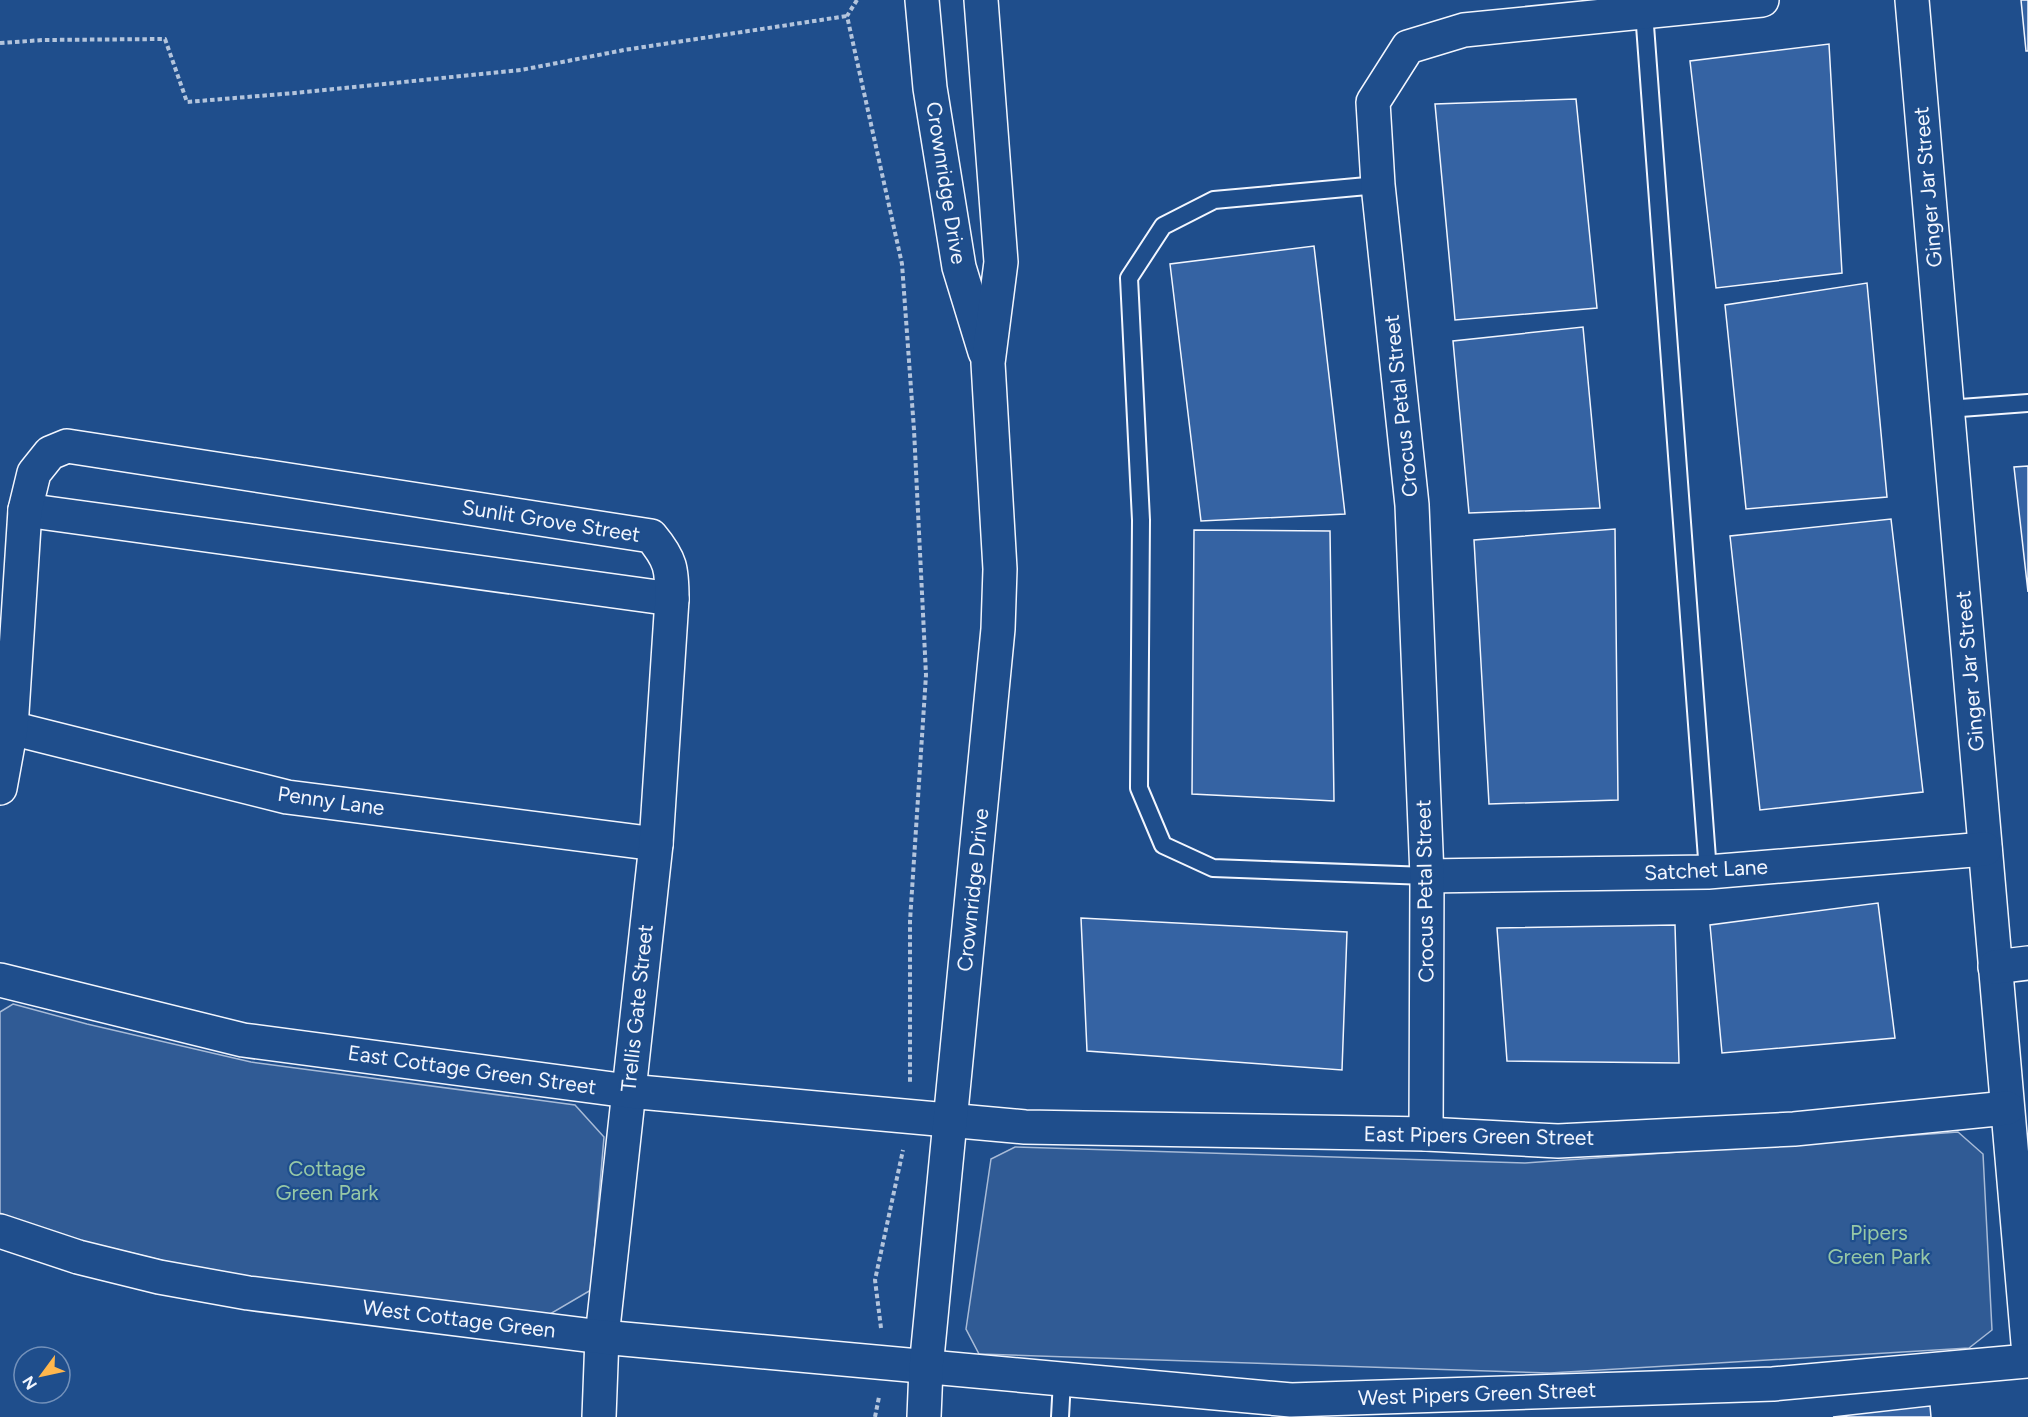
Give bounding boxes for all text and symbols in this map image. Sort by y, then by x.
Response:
street label: Crownridge Drive [921,100,972,266]
street label: Ginger Jar Street [1908,106,1947,268]
street label: Crocus Petal Street [1378,314,1423,498]
street label: Sunlit Grove Street [460,494,642,547]
street label: Ginger Jar Street [1950,590,1989,752]
street label: Penny Lane [276,781,386,820]
street label: Crocus Petal Street [1410,799,1439,983]
street label: Crownridge Drive [951,807,994,973]
street label: Satchet Lane [1643,854,1769,885]
street label: Trellis Gate Street [615,923,658,1093]
street label: East Cottage Green Street [346,1040,598,1099]
street label: East Pipers Green Street [1363,1121,1595,1150]
park label: Cottage Green Park [276,1156,379,1205]
park label: Pipers Green Park [1828,1220,1931,1269]
street label: West Cottage Green [361,1294,557,1343]
north arrow [12,1345,72,1405]
text: N [19,1373,41,1393]
street label: West Pipers Green Street [1357,1377,1597,1410]

